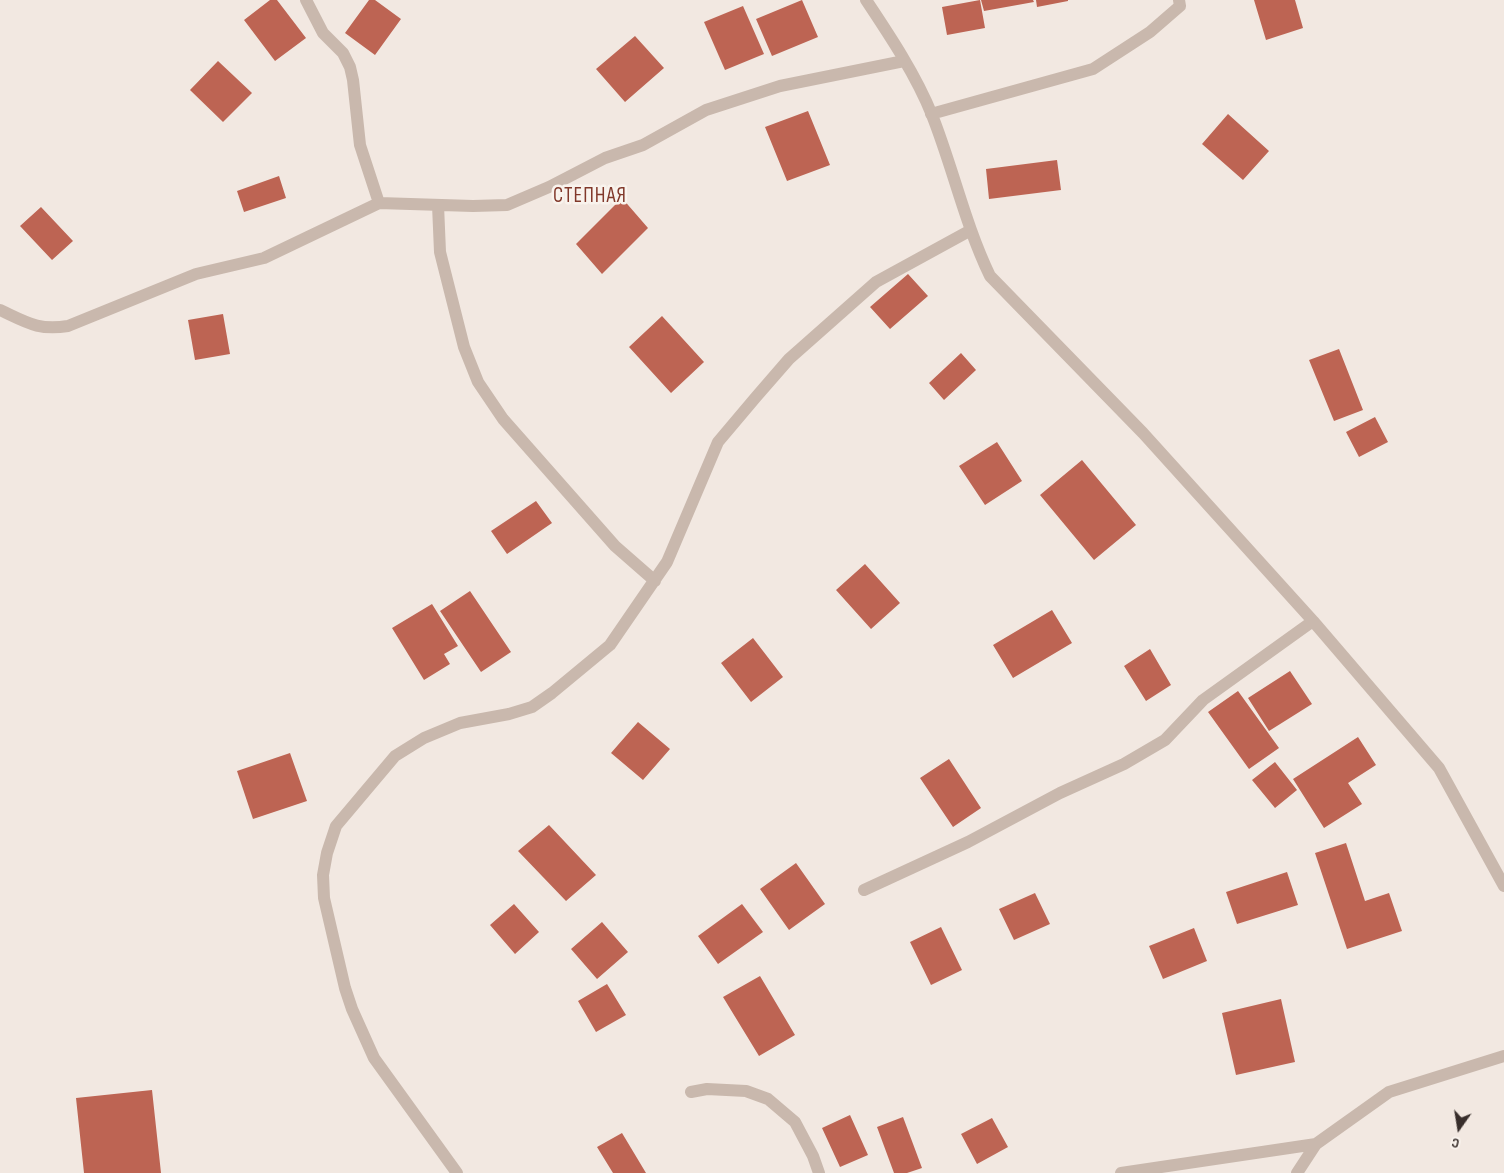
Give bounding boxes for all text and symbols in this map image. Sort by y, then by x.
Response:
district label: СТЕПНАЯ [552,184,628,210]
north arrow [1434,1103,1484,1153]
text: С [1450,1134,1461,1152]

